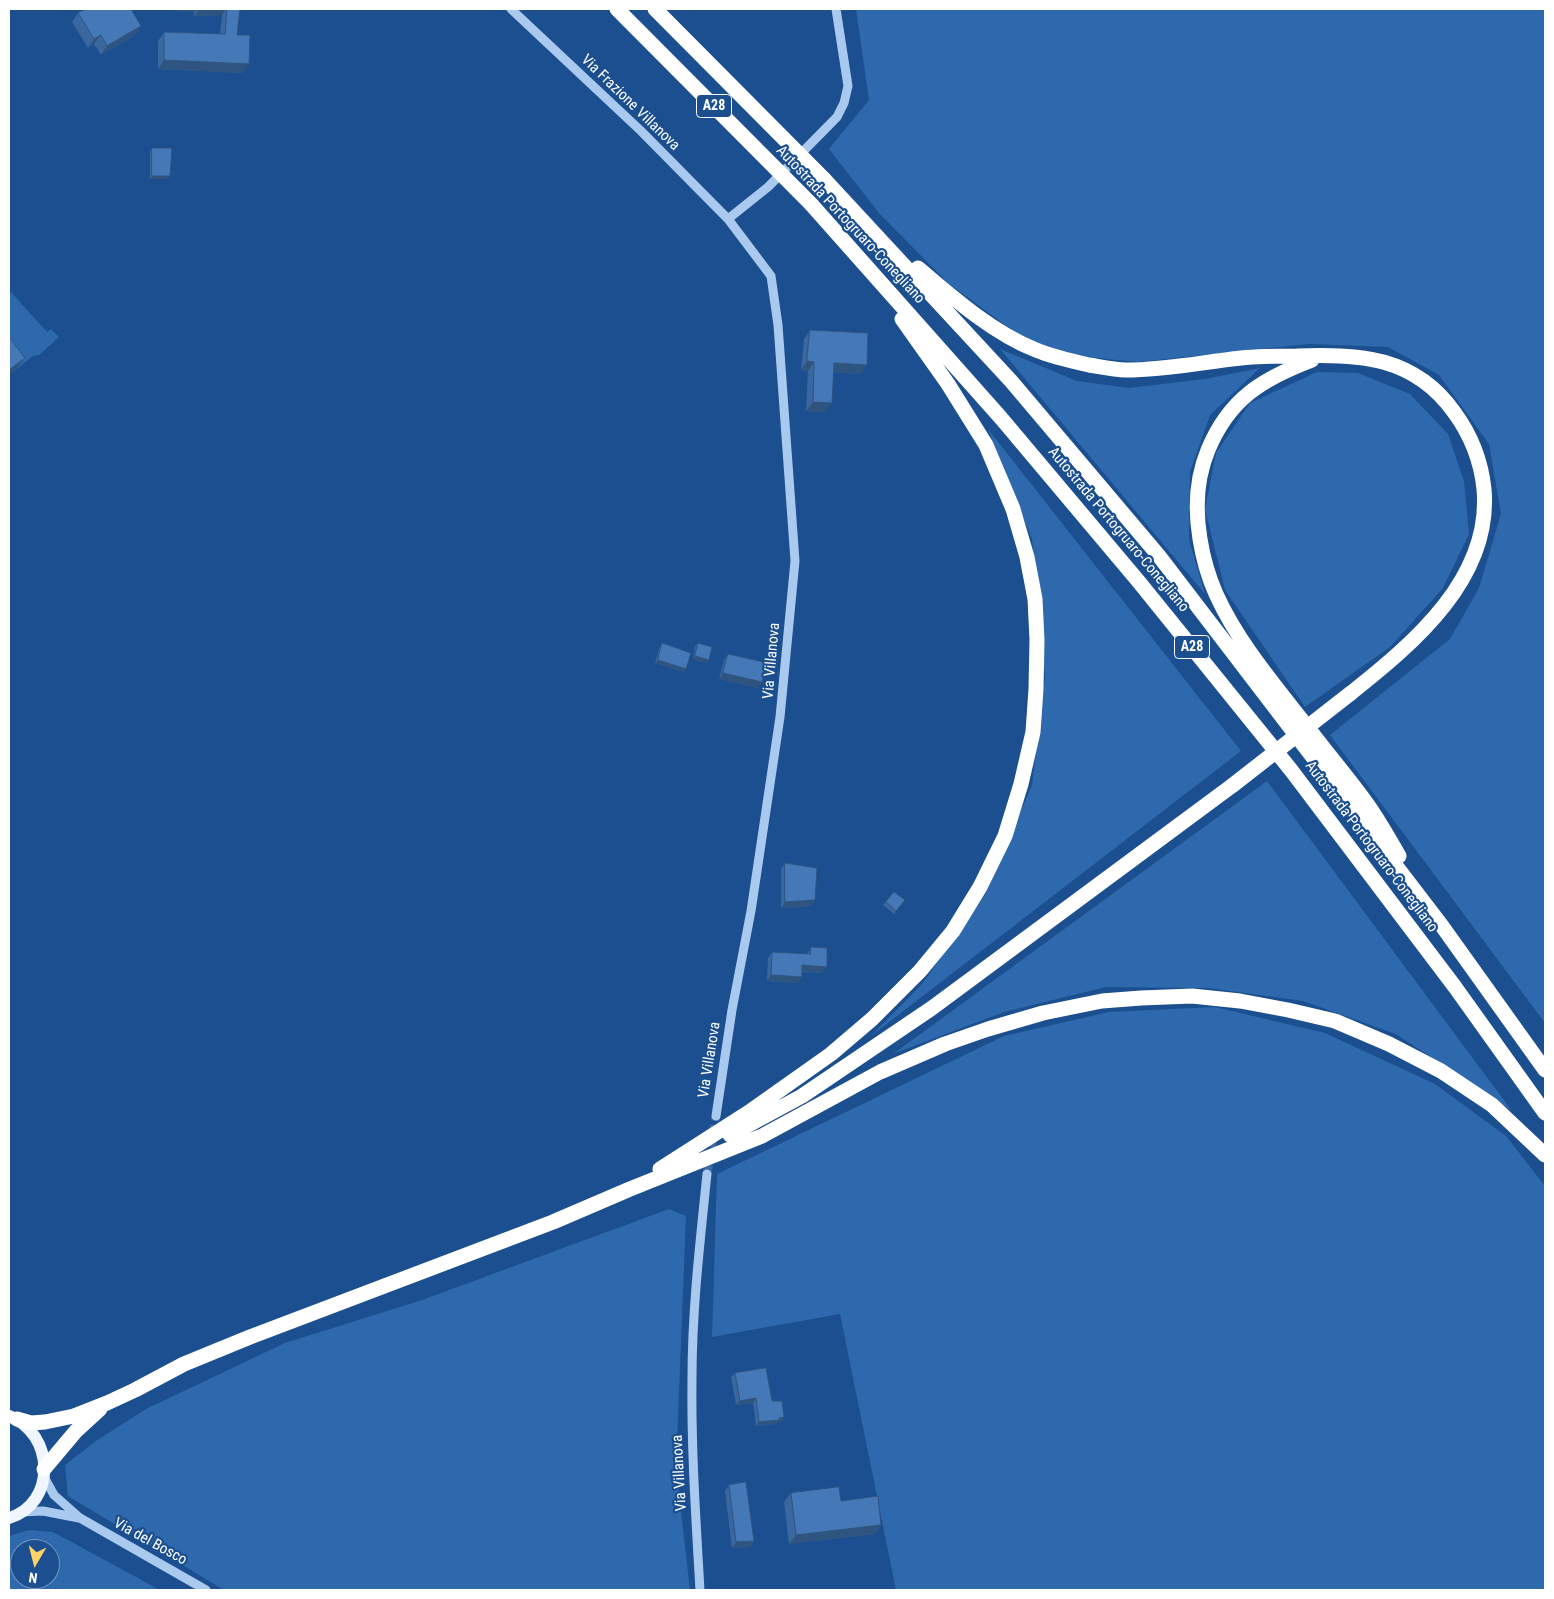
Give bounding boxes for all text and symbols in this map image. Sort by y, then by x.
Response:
street label: Via Frazione Villanova [577,51,683,155]
road number: A28 [696,94,732,118]
street label: Autostrada Portogruaro-Conegliano [772,142,928,308]
street label: Autostrada Portogruaro-Conegliano [1044,444,1192,616]
street label: Via Villanova [760,622,784,700]
road number: A28 [1174,636,1210,659]
street label: Autostrada Portogruaro-Conegliano [1301,758,1441,936]
street label: Via Villanova [695,1021,725,1099]
street label: Via Villanova [669,1434,691,1512]
street label: Via del Bosco [110,1515,190,1569]
north arrow [10,1539,60,1589]
text: N [28,1569,38,1586]

